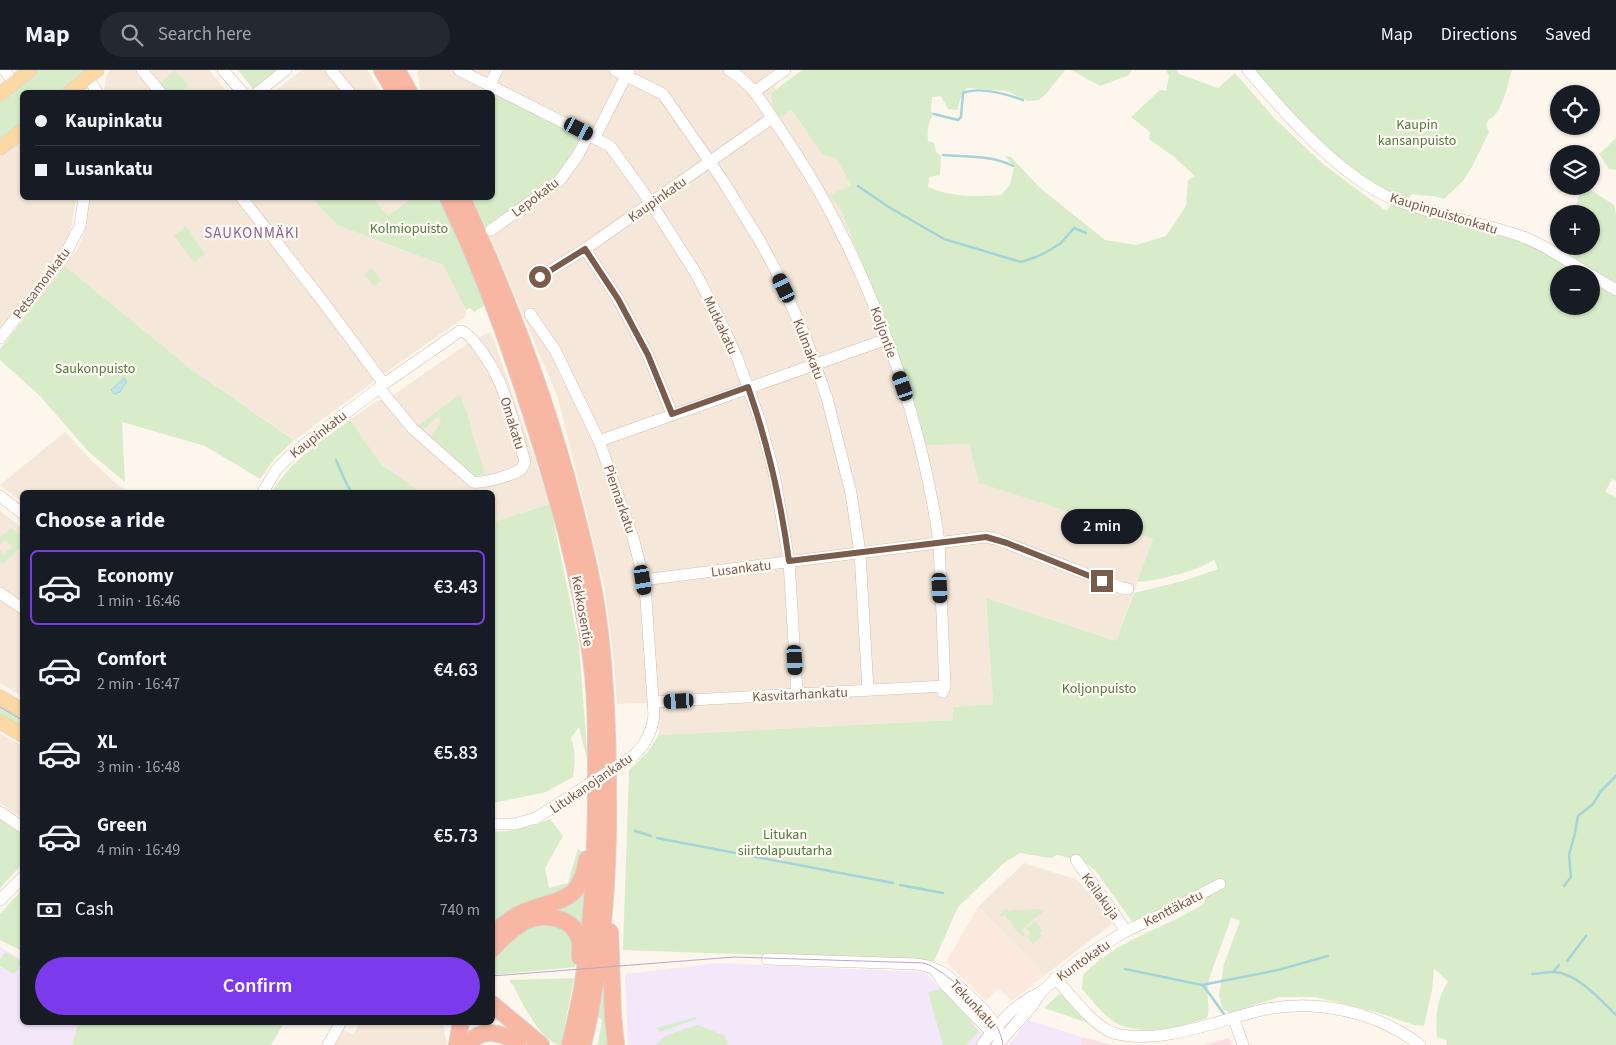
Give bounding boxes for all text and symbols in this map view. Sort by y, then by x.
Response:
search box [100,12,450,57]
text: Map [25,17,70,52]
icon: search [118,21,146,49]
text: Search here [158,21,251,48]
text: Map [1381,22,1413,47]
text: Directions [1441,22,1517,47]
text: Saved [1545,22,1591,47]
map controls [1550,85,1600,315]
button: locate [1550,85,1600,135]
text: Kaupinkatu [65,108,162,135]
park label: Kaupin kansanpuisto [1378,115,1456,151]
car [562,116,595,142]
button: layers [1550,145,1600,195]
text: Lusankatu [65,156,153,183]
street label: Kaupinkatu [624,172,691,227]
street label: Lepokatu [508,173,564,222]
street label: Kaupinpuistonkatu [1387,188,1500,240]
button: + [1550,205,1600,255]
park label: Kolmiopuisto [370,219,448,239]
district label: SAUKONMÄKI [204,223,300,244]
street label: Petsamonkatu [8,244,75,323]
button: − [1550,265,1600,315]
route start [529,266,551,288]
car [770,271,797,305]
street label: Mutkakatu [698,293,742,358]
street label: Koljontie [865,304,902,361]
street label: Kulmakatu [787,316,829,383]
park label: Saukonpuisto [55,359,135,379]
car [891,369,914,403]
street label: Omakatu [495,395,529,452]
street label: Kaupinkatu [286,406,351,463]
street label: Piennarkatu [598,462,640,536]
text: Choose a ride [35,504,165,536]
callout: 2 min [1061,508,1143,544]
text: 2 min [1083,515,1121,537]
street label: Lusankatu [710,555,773,583]
text: Economy [97,563,174,590]
car [633,564,652,596]
icon: car [37,565,82,610]
route end [1091,570,1113,592]
car [931,573,948,603]
text: €3.43 [434,574,478,601]
street label: Kekkosentie [566,574,598,648]
text: 1 min · 16:46 [97,590,180,612]
car [786,645,803,675]
text: Comfort [97,646,167,673]
icon: car [37,648,82,693]
text: €4.63 [434,657,478,684]
text: 2 min · 16:47 [97,673,180,695]
park label: Koljonpuisto [1062,679,1136,699]
street label: Kasvitarhankatu [752,683,848,707]
car [663,693,694,709]
text: XL [97,729,118,756]
icon: car [37,731,82,776]
text: €5.83 [434,740,478,767]
street label: Litukanojankatu [546,749,637,819]
text: 3 min · 16:48 [97,756,180,778]
text: Green [97,812,147,839]
icon: car [37,814,82,859]
text: €5.73 [434,823,478,850]
park label: Litukan siirtolapuutarha [738,825,832,861]
text: 4 min · 16:49 [97,839,180,861]
street label: Keilakuja [1076,869,1124,924]
street label: Kenttäkatu [1140,885,1207,932]
icon: cash [35,896,63,924]
text: Cash [75,896,114,923]
text: 740 m [440,899,480,921]
street label: Kuntokatu [1053,935,1114,987]
button: Confirm [35,957,480,1015]
street label: Tekunkatu [945,975,1002,1034]

